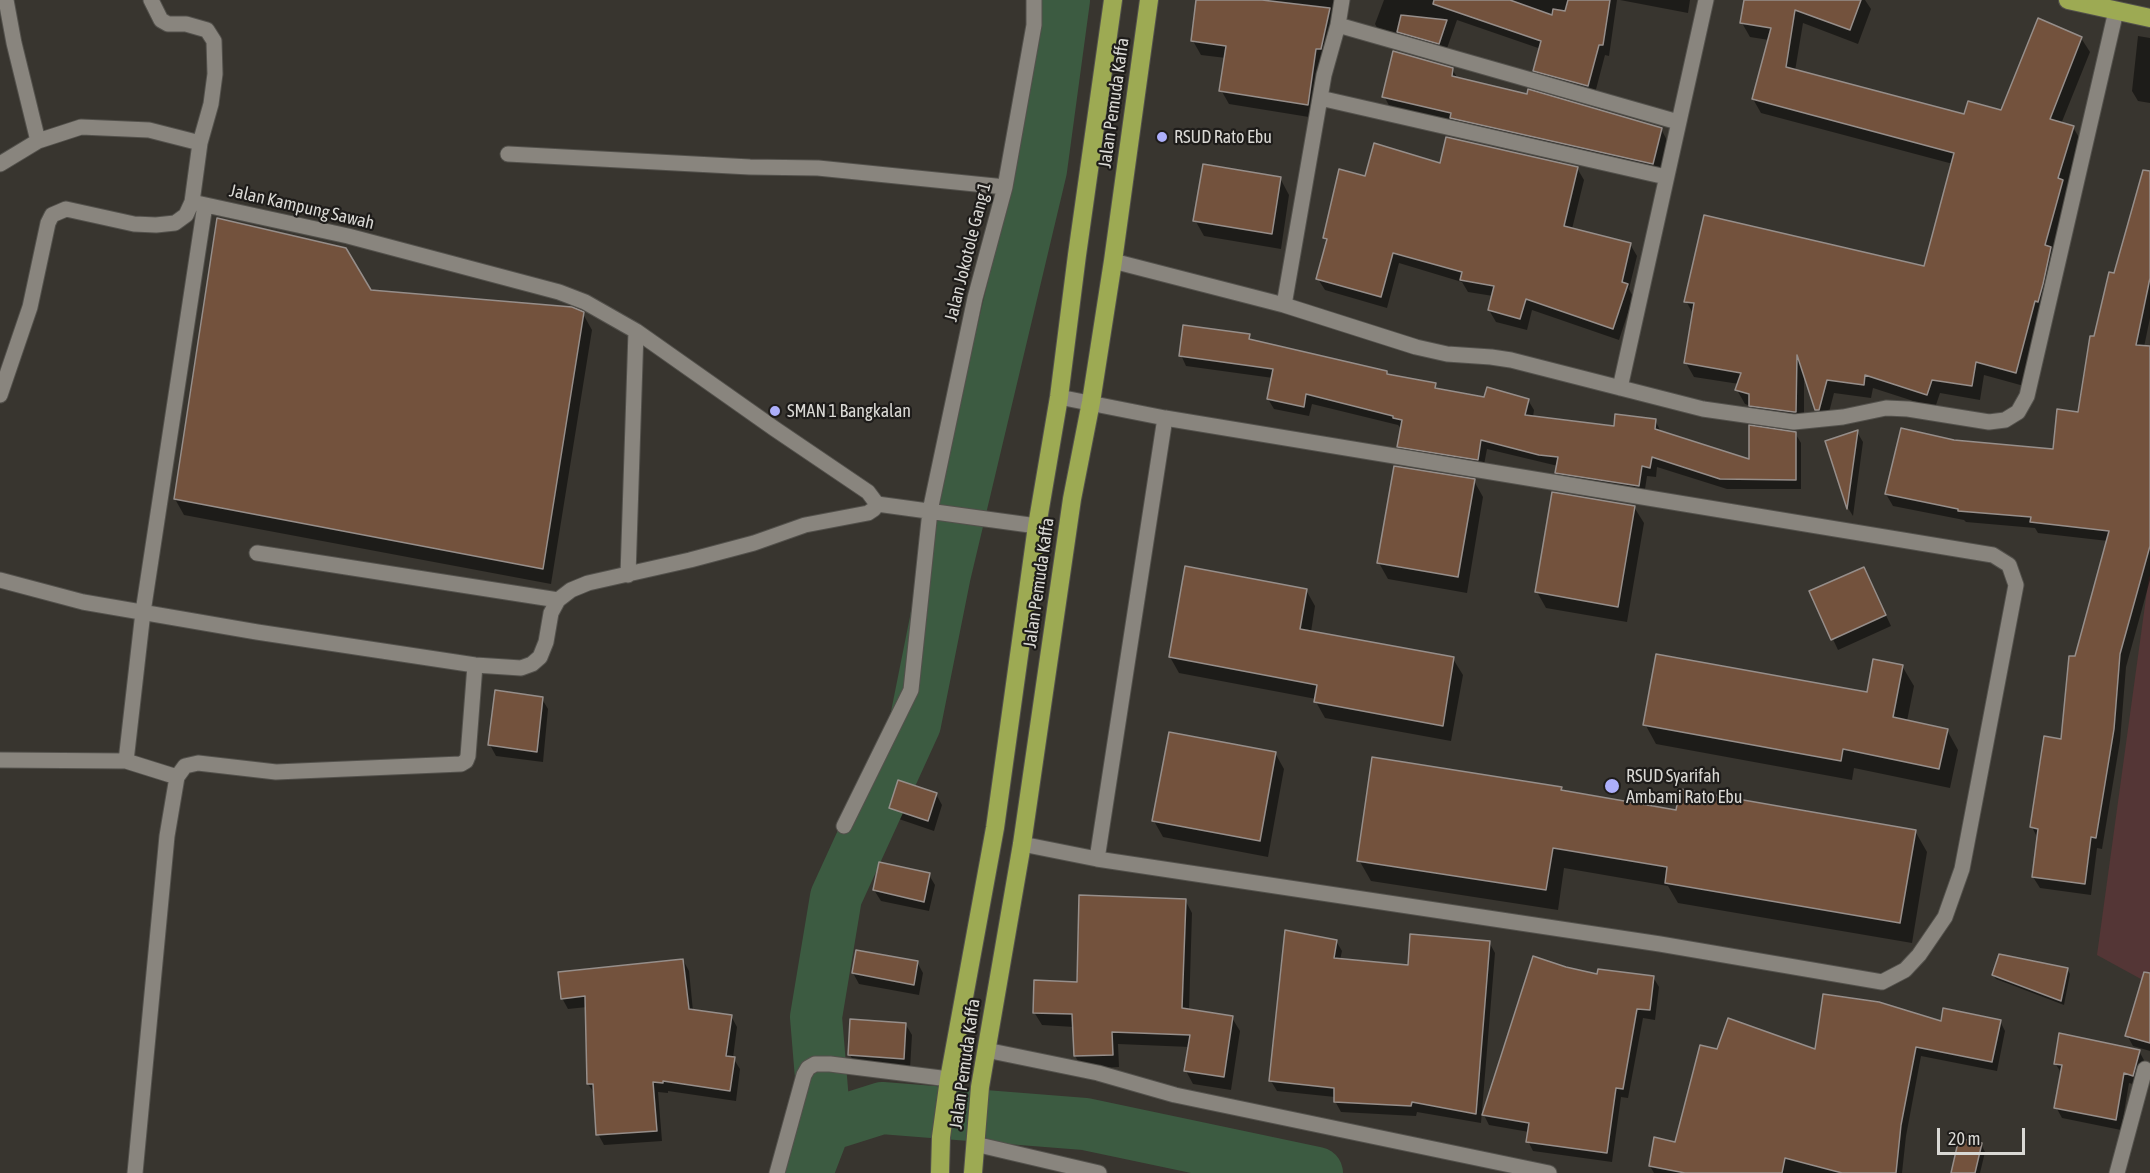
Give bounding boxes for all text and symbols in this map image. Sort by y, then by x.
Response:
street label: Jalan Pemuda Kaffa [1094,37,1134,169]
place label: RSUD Rato Ebu [1174,126,1272,148]
marker: RSUD Rato Ebu [1155,130,1169,144]
street label: Jalan Kampung Sawah [227,180,377,234]
street label: Jalan Jokotole Gang 1 [940,180,996,324]
place label: SMAN 1 Bangkalan [787,400,911,422]
marker: SMAN 1 Bangkalan [768,404,782,418]
street label: Jalan Pemuda Kaffa [1019,517,1059,649]
place label: RSUD Syarifah Ambami Rato Ebu [1626,765,1742,808]
marker: RSUD Syarifah Ambami Rato Ebu [1603,777,1621,795]
street label: Jalan Pemuda Kaffa [945,998,985,1130]
scale bar [1940,1116,2028,1154]
text: 20 m [1948,1128,1980,1149]

